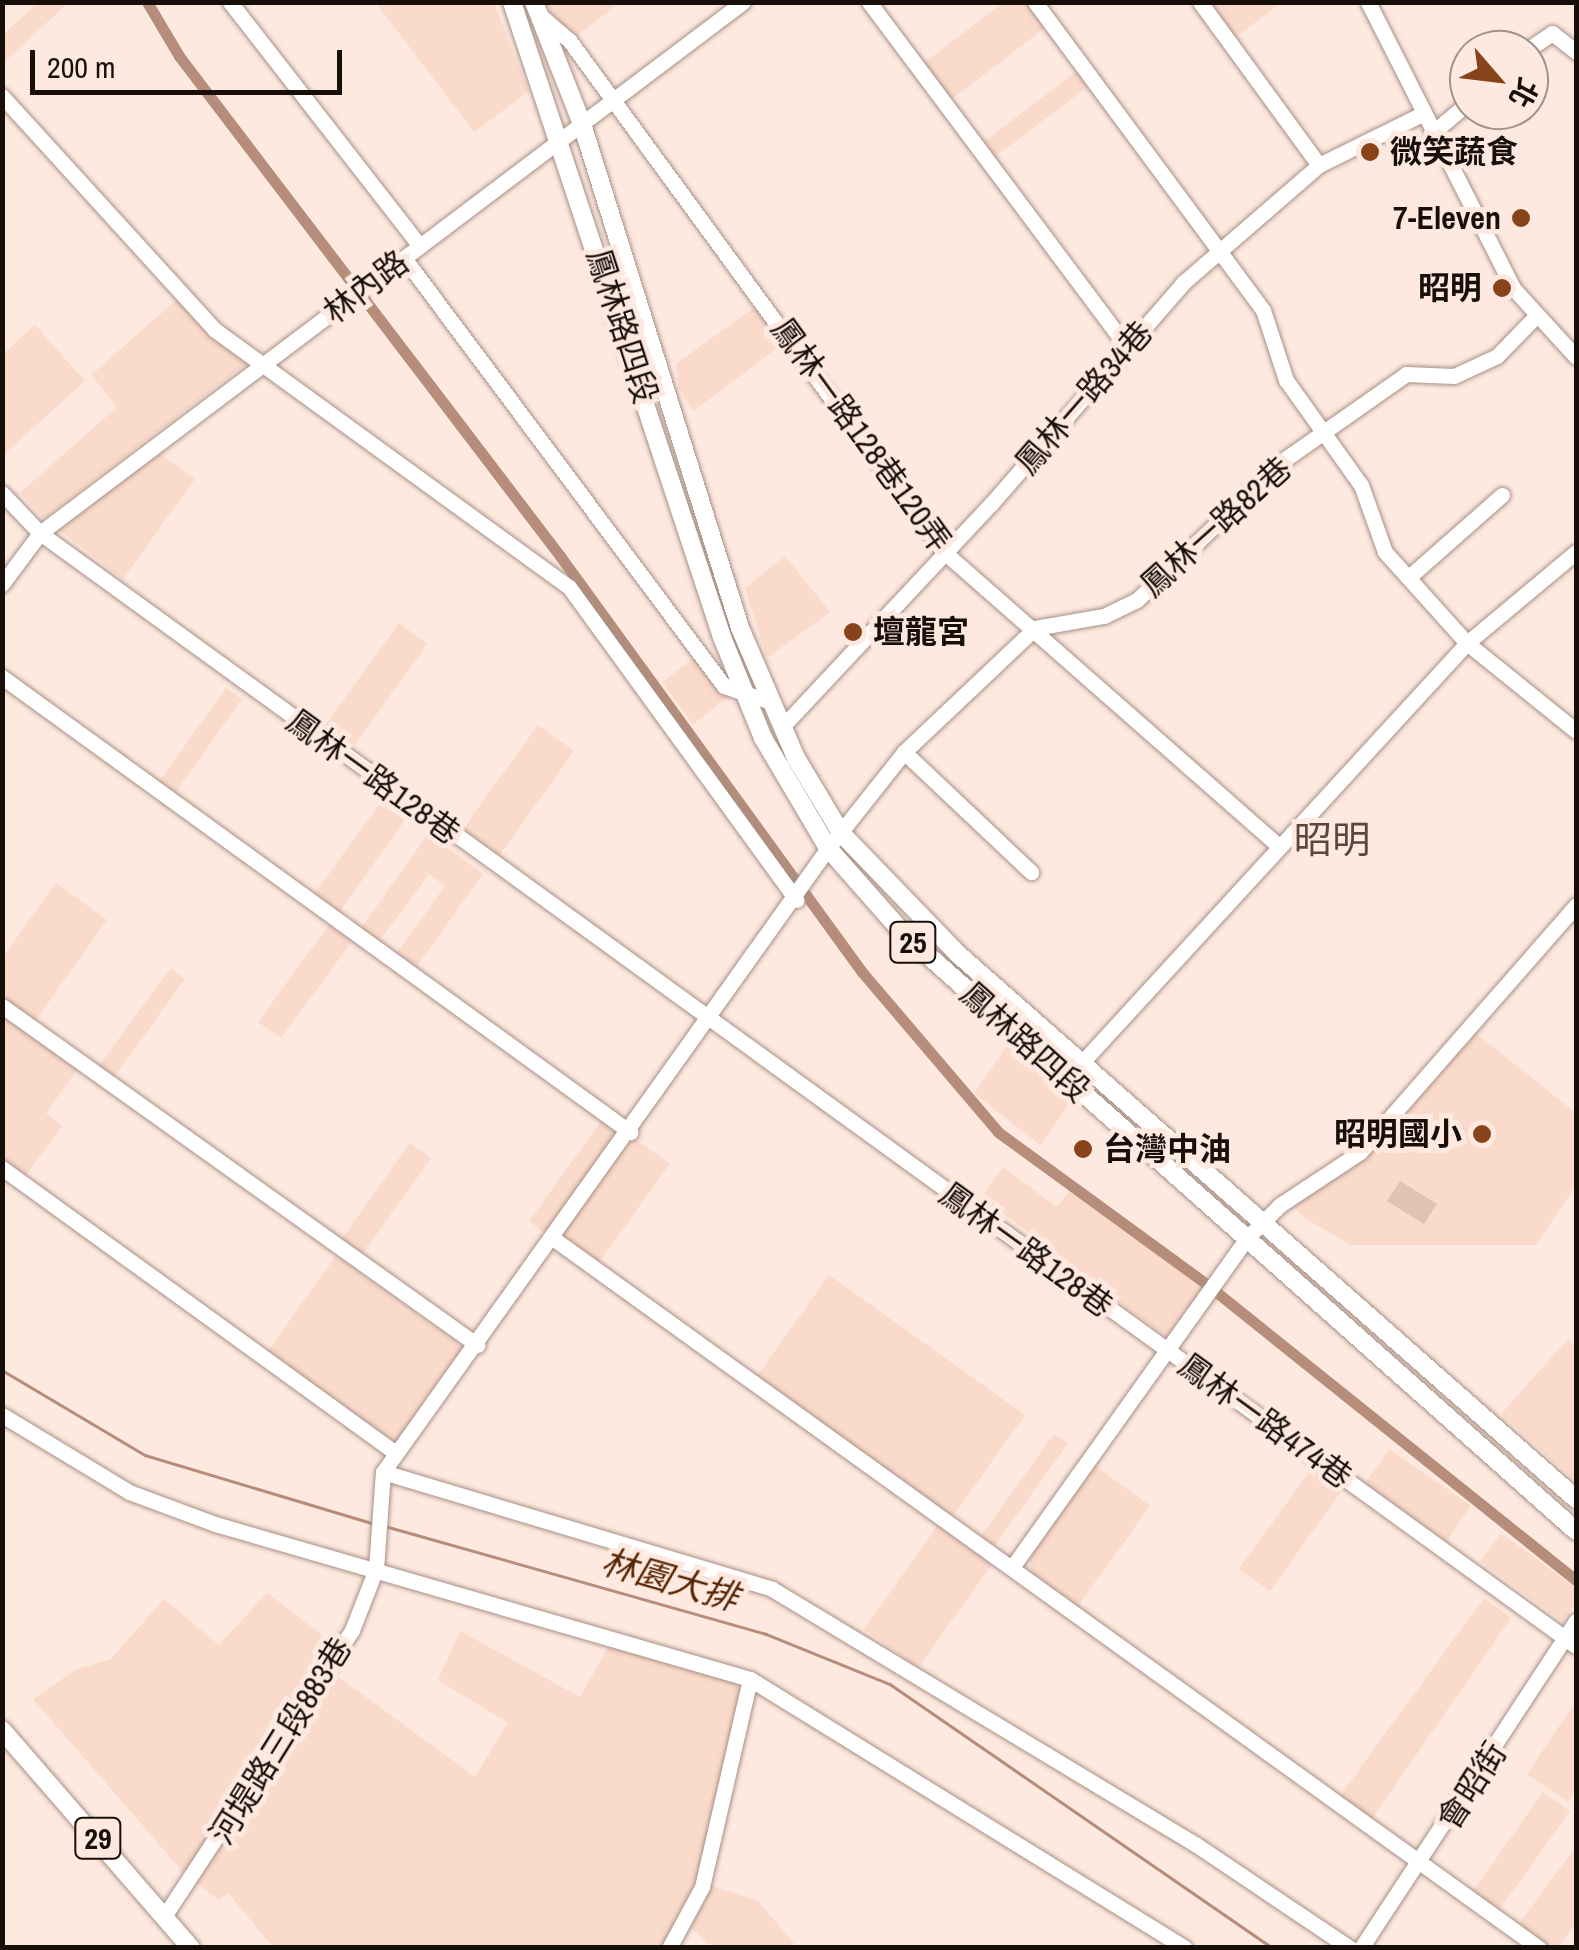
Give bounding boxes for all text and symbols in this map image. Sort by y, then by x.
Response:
scale bar [35,30,348,92]
north arrow [1449,30,1549,130]
text: 200 m [47,47,115,87]
text: 北 [1500,72,1547,114]
place label: 微笑蔬食 [1390,133,1518,171]
marker: 微笑蔬食 [1359,141,1381,163]
place label: 7-Eleven [1393,199,1501,237]
marker: 7-Eleven [1510,207,1532,229]
street label: 林內路 [316,243,416,331]
street label: 鳳林路四段 [579,244,665,408]
place label: 昭明 [1418,269,1482,307]
marker: 昭明 [1491,277,1513,299]
street label: 鳳林一路128巷120弄 [763,311,959,559]
street label: 鳳林一路34巷 [1007,314,1161,482]
street label: 鳳林一路82巷 [1133,449,1299,605]
place label: 壇龍宮 [873,613,969,651]
marker: 壇龍宮 [842,621,864,643]
street label: 鳳林一路128巷 [279,702,467,852]
district label: 昭明 [1294,817,1370,863]
road number: 25 [888,917,938,967]
street label: 鳳林路四段 [953,974,1097,1110]
place label: 昭明國小 [1334,1115,1462,1153]
marker: 昭明國小 [1471,1123,1493,1145]
place label: 台灣中油 [1103,1130,1231,1168]
marker: 台灣中油 [1072,1138,1094,1160]
street label: 鳳林一路128巷 [932,1175,1120,1325]
street label: 鳳林一路474巷 [1171,1346,1359,1496]
water label: 林園大排 [597,1541,743,1619]
street label: 河堤路三段883巷 [202,1631,360,1851]
street label: 會昭街 [1430,1735,1514,1837]
road number: 29 [73,1813,123,1863]

